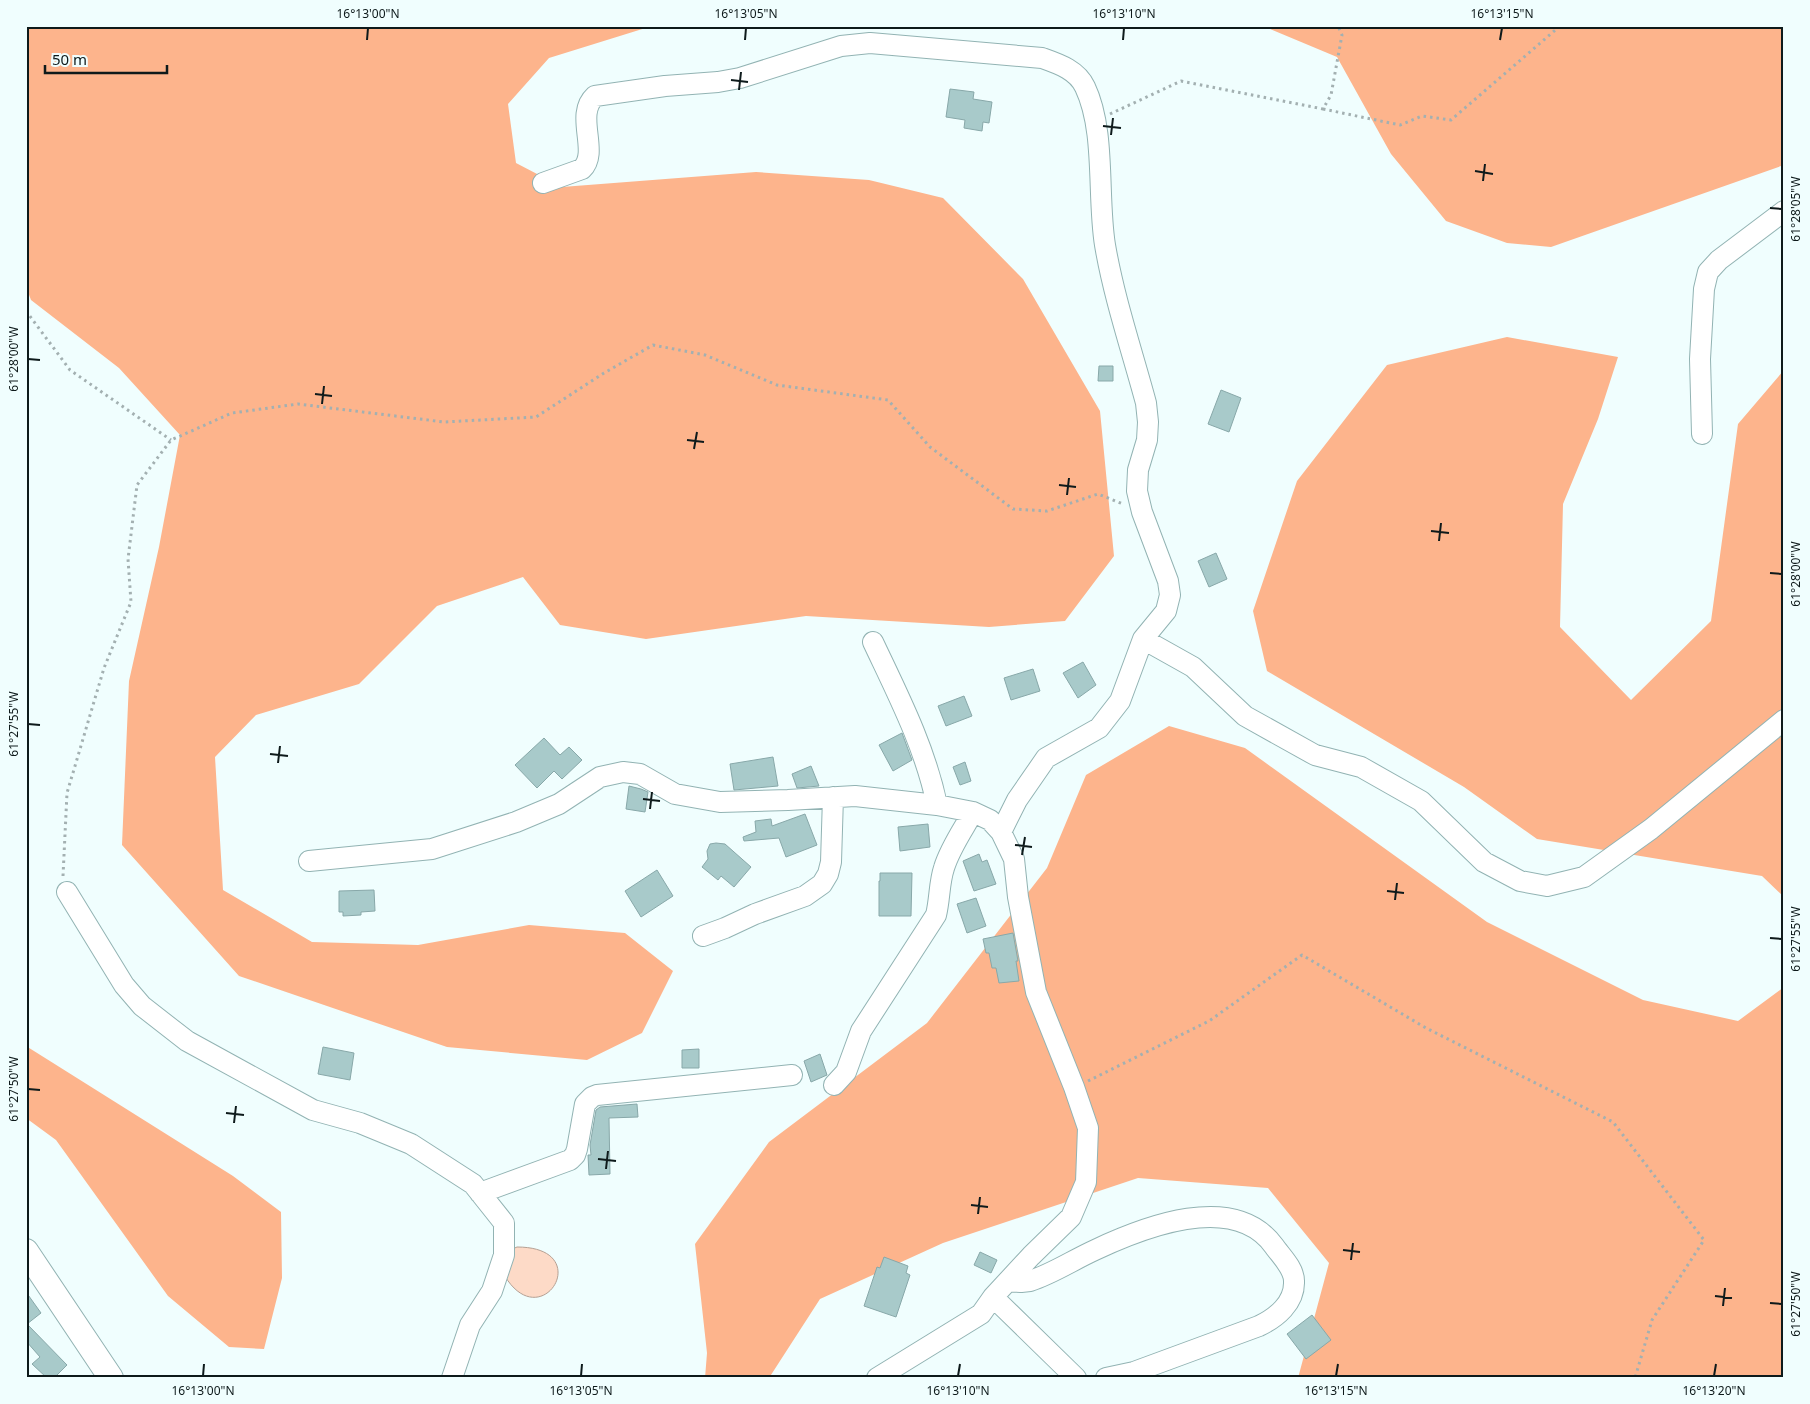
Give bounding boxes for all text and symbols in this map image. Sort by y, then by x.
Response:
text: 16°13'00"N [336,5,400,22]
text: 16°13'05"N [714,5,778,22]
text: 16°13'10"N [1092,5,1156,22]
text: 16°13'15"N [1470,5,1534,22]
scale bar [45,42,168,74]
text: 50 m [52,49,87,69]
text: 61°28'05"W [1787,176,1804,242]
text: 61°28'00"W [5,326,22,392]
text: 61°28'00"W [1787,541,1804,607]
text: 61°27'55"W [5,691,22,757]
text: 61°27'55"W [1787,906,1804,972]
text: 61°27'50"W [5,1056,22,1122]
text: 61°27'50"W [1787,1271,1804,1337]
text: 16°13'00"N [171,1382,235,1399]
text: 16°13'05"N [549,1382,613,1399]
text: 16°13'10"N [926,1382,990,1399]
text: 16°13'15"N [1304,1382,1368,1399]
text: 16°13'20"N [1682,1382,1746,1399]

